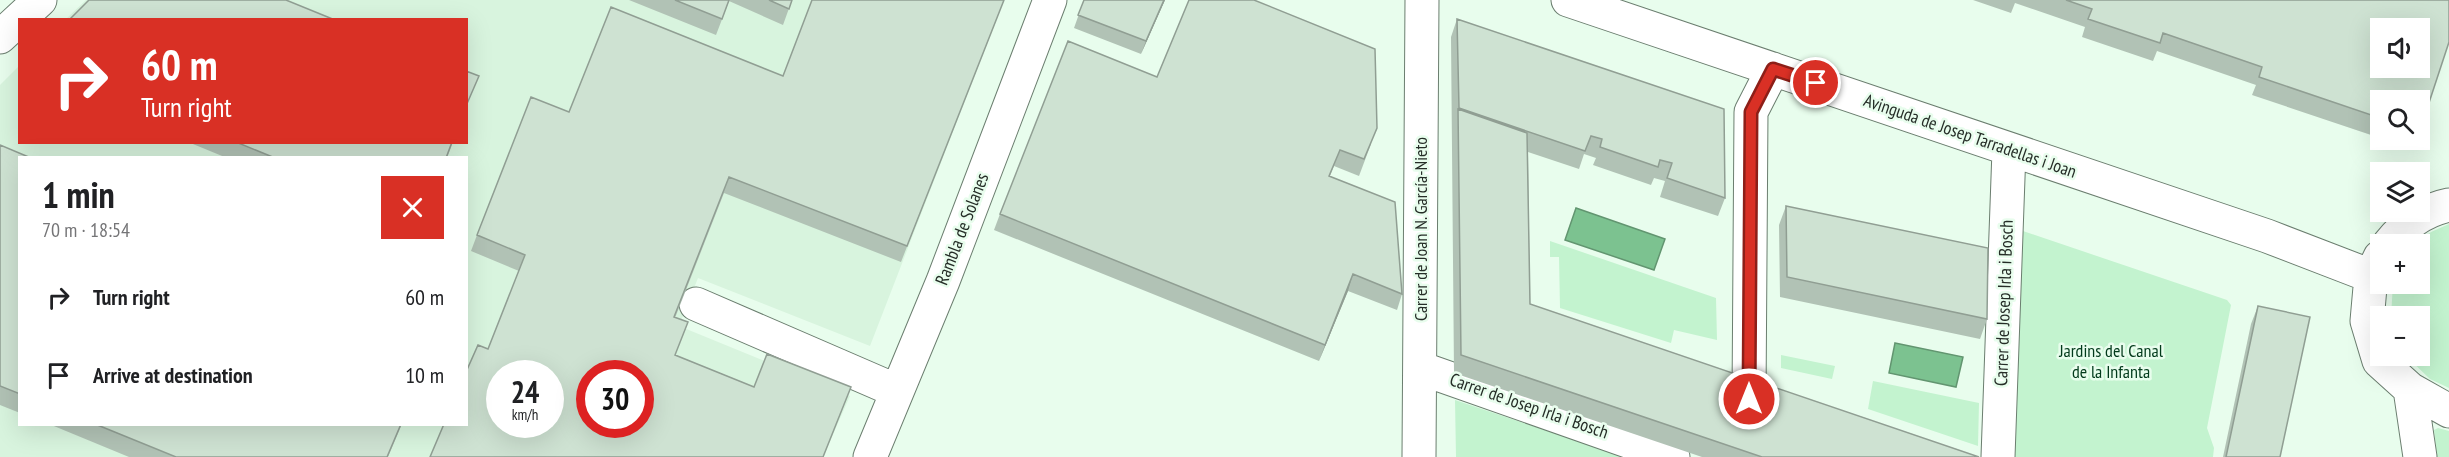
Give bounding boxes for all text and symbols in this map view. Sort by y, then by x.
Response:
map controls [2370,18,2430,366]
button: sound [2370,18,2430,78]
text: 60 m [141,37,218,92]
icon: right [42,42,120,120]
pin [1790,57,1841,108]
icon: arrive [1799,66,1832,99]
street label: Avinguda de Josep Tarradellas i Joan [1861,88,2080,183]
text: Turn right [141,90,232,124]
button: search [2370,90,2430,150]
street label: Carrer de Joan N. García-Nieto [1409,137,1432,321]
button: layers [2370,162,2430,222]
street label: Rambla de Solanes [930,170,993,288]
text: 1 min [42,171,115,218]
button: close [381,176,444,239]
text: 70 m · 18:54 [42,217,130,243]
street label: Carrer de Josep Irla i Bosch [1989,219,2018,386]
button: + [2370,234,2430,294]
icon: right [42,281,75,314]
text: Turn right [93,283,170,311]
text: 60 m [405,283,444,311]
button: − [2370,306,2430,366]
park label: Jardins del Canal de la Infanta [2058,339,2164,383]
icon: arrive [42,359,75,392]
speed limit sign: 30 [576,360,654,438]
text: Arrive at destination [93,361,253,389]
text: 10 m [405,361,444,389]
position arrow [1717,367,1781,431]
street label: Carrer de Josep Irla i Bosch [1447,368,1612,443]
text: 24 [511,372,539,411]
text: km/h [512,405,538,424]

